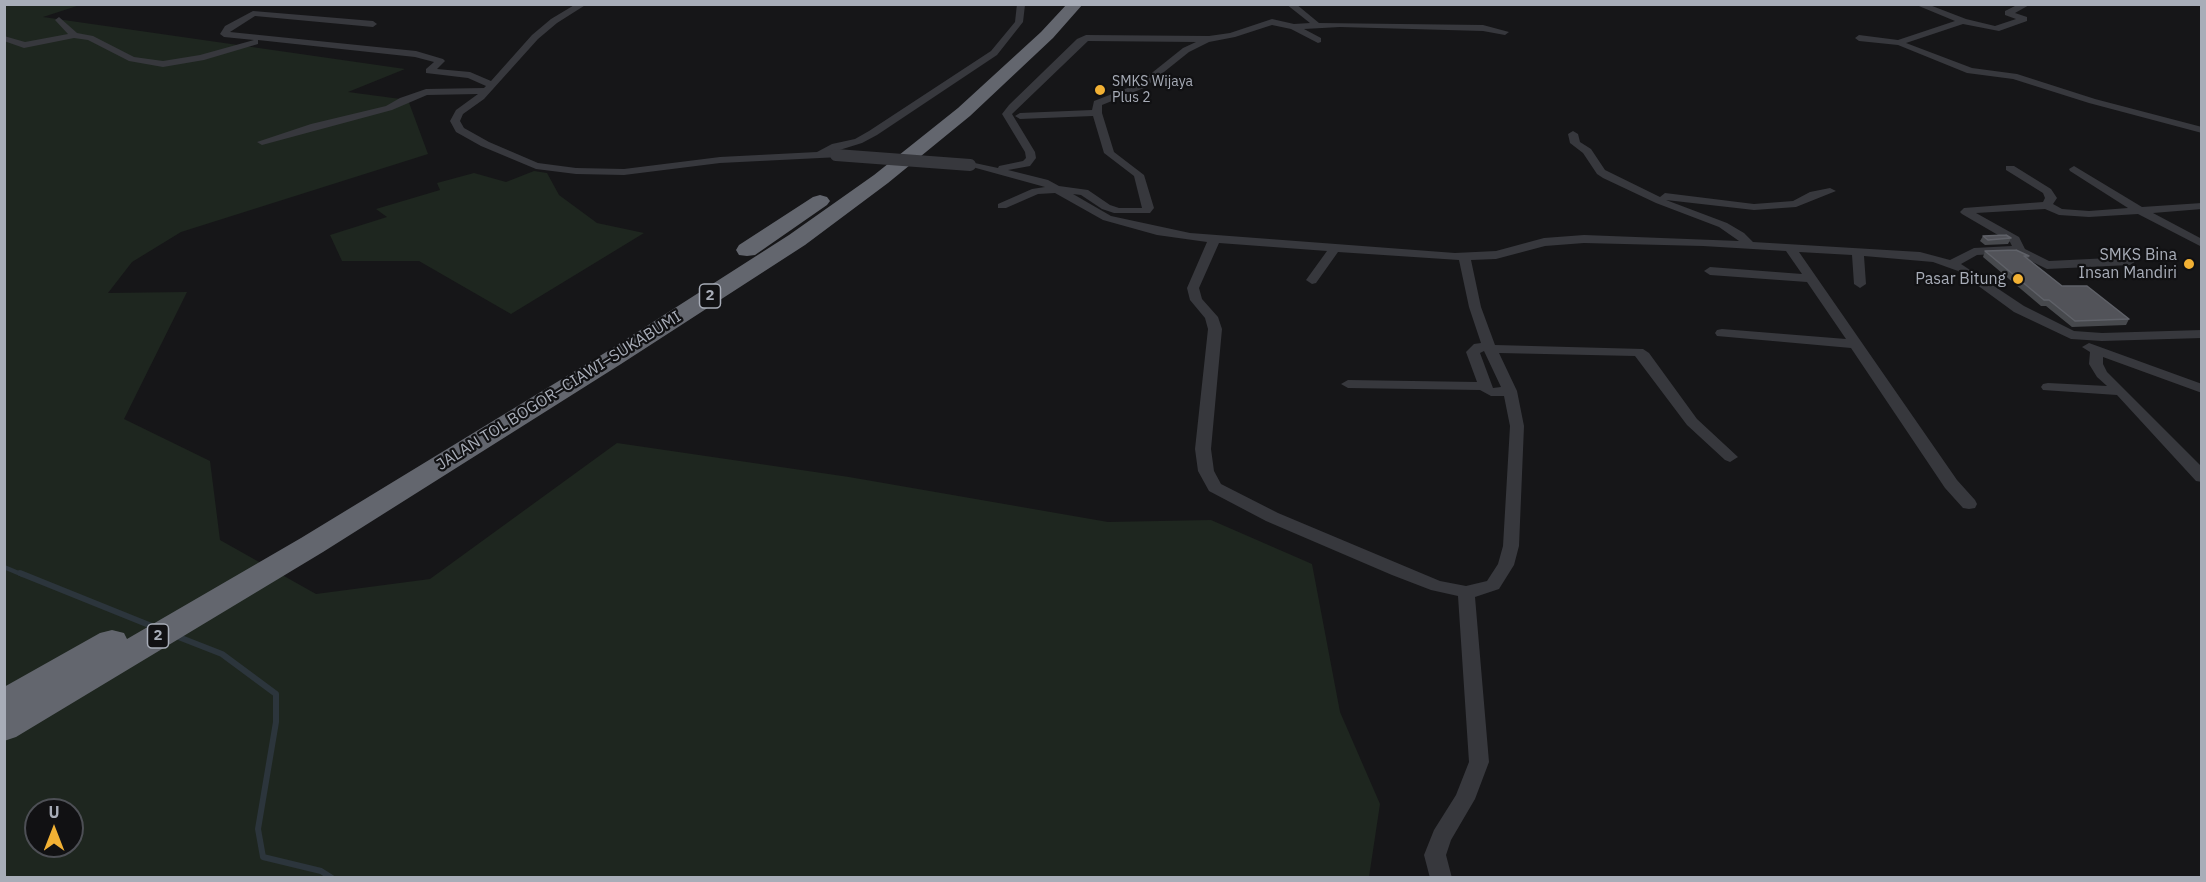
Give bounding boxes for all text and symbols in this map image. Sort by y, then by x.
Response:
place label: SMKS Wijaya Plus 2 [1112,74,1193,106]
marker: SMKS Wijaya Plus 2 [1093,83,1107,97]
place label: SMKS Bina Insan Mandiri [2079,245,2177,283]
marker: SMKS Bina Insan Mandiri [2182,257,2196,271]
place label: Pasar Bitung [1915,269,2006,289]
marker: Pasar Bitung [2011,272,2025,286]
road number: 2 [700,284,720,308]
street label: JALAN TOL BOGOR–CIAWI–SUKABUMI [433,307,685,475]
road number: 2 [148,624,168,648]
north arrow [24,798,84,858]
text: U [48,802,60,822]

